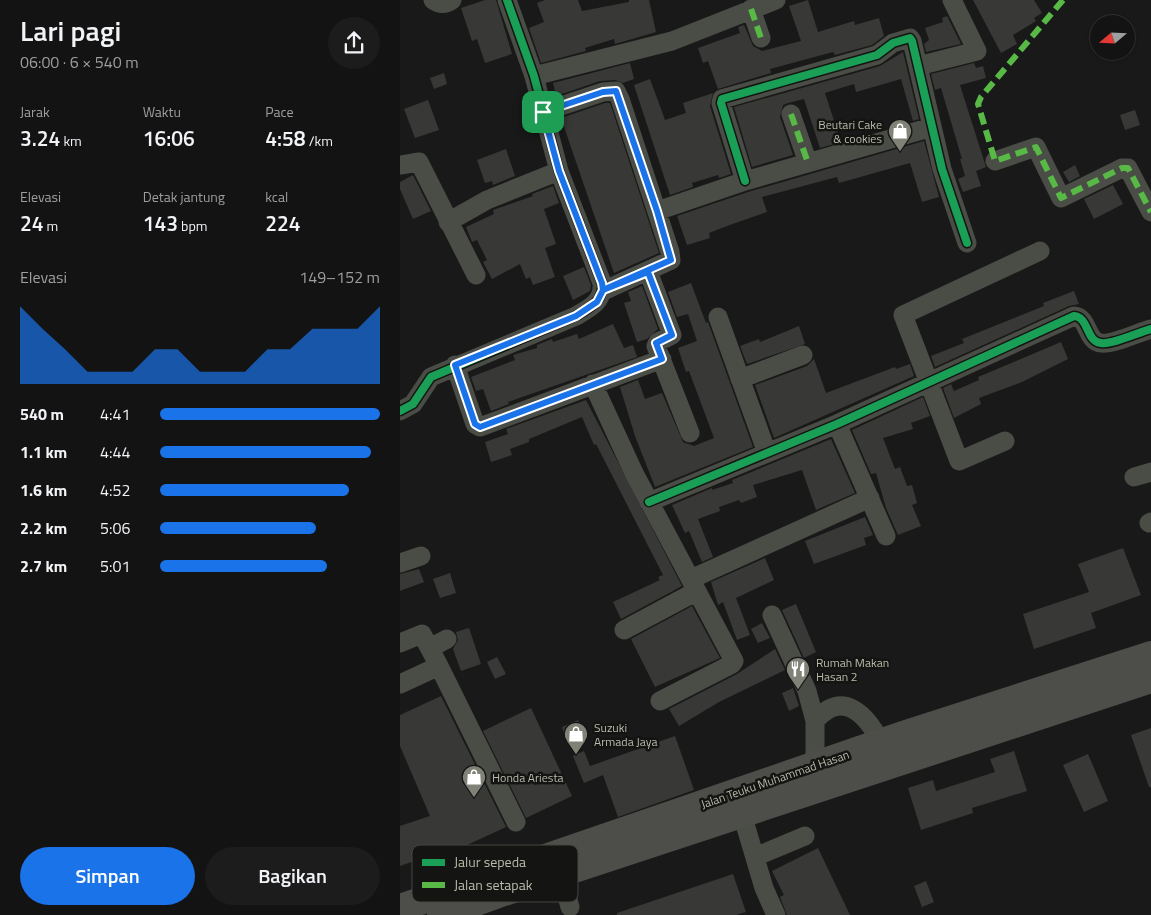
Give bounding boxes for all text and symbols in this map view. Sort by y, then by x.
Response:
text: Lari pagi [20,9,121,52]
north arrow [1090,15,1135,60]
map controls [1090,15,1135,60]
button: share [328,17,380,69]
text: 06:00 · 6 × 540 m [20,50,139,74]
pin [522,91,564,133]
icon: arrive [529,98,557,126]
text: Jarak [20,101,50,122]
text: Waktu [143,101,181,122]
text: Pace [265,101,294,122]
place label: Beutari Cake & cookies [818,115,882,148]
shop icon: Beutari Cake & cookies [887,118,913,152]
text: 3.24 [20,122,60,154]
text: 16:06 [143,122,195,154]
text: 4:58 [265,122,306,154]
text: km [60,130,82,151]
text: /km [306,130,333,151]
text: Elevasi [20,186,61,207]
text: Detak jantung [143,186,225,207]
text: kcal [265,186,288,207]
text: 24 [20,207,44,239]
text: 143 [143,207,178,239]
text: 224 [265,207,301,239]
text: m [44,215,58,236]
text: bpm [178,215,207,236]
text: Elevasi [20,265,67,289]
text: 149–152 m [299,265,380,289]
text: 540 m [20,402,64,426]
text: 4:41 [100,402,130,426]
text: 1.1 km [20,440,67,464]
text: 4:44 [100,440,130,464]
text: 1.6 km [20,478,67,502]
text: 4:52 [100,478,130,502]
text: 2.2 km [20,516,67,540]
text: 5:06 [100,516,130,540]
text: 2.7 km [20,554,67,578]
text: 5:01 [100,554,130,578]
place label: Rumah Makan Hasan 2 [816,653,889,686]
restaurant icon: Rumah Makan Hasan 2 [785,656,811,690]
place label: Suzuki Armada Jaya [594,718,657,751]
shop icon: Suzuki Armada Jaya [563,721,589,755]
street label: Jalan Teuku Muhammad Hasan [698,745,852,813]
shop icon: Honda Ariesta [461,764,487,798]
place label: Honda Ariesta [492,768,564,787]
legend [412,845,578,902]
button: Simpan [20,847,195,905]
button: Bagikan [205,847,380,905]
text: Jalur sepeda [454,851,526,872]
text: Jalan setapak [454,874,533,895]

